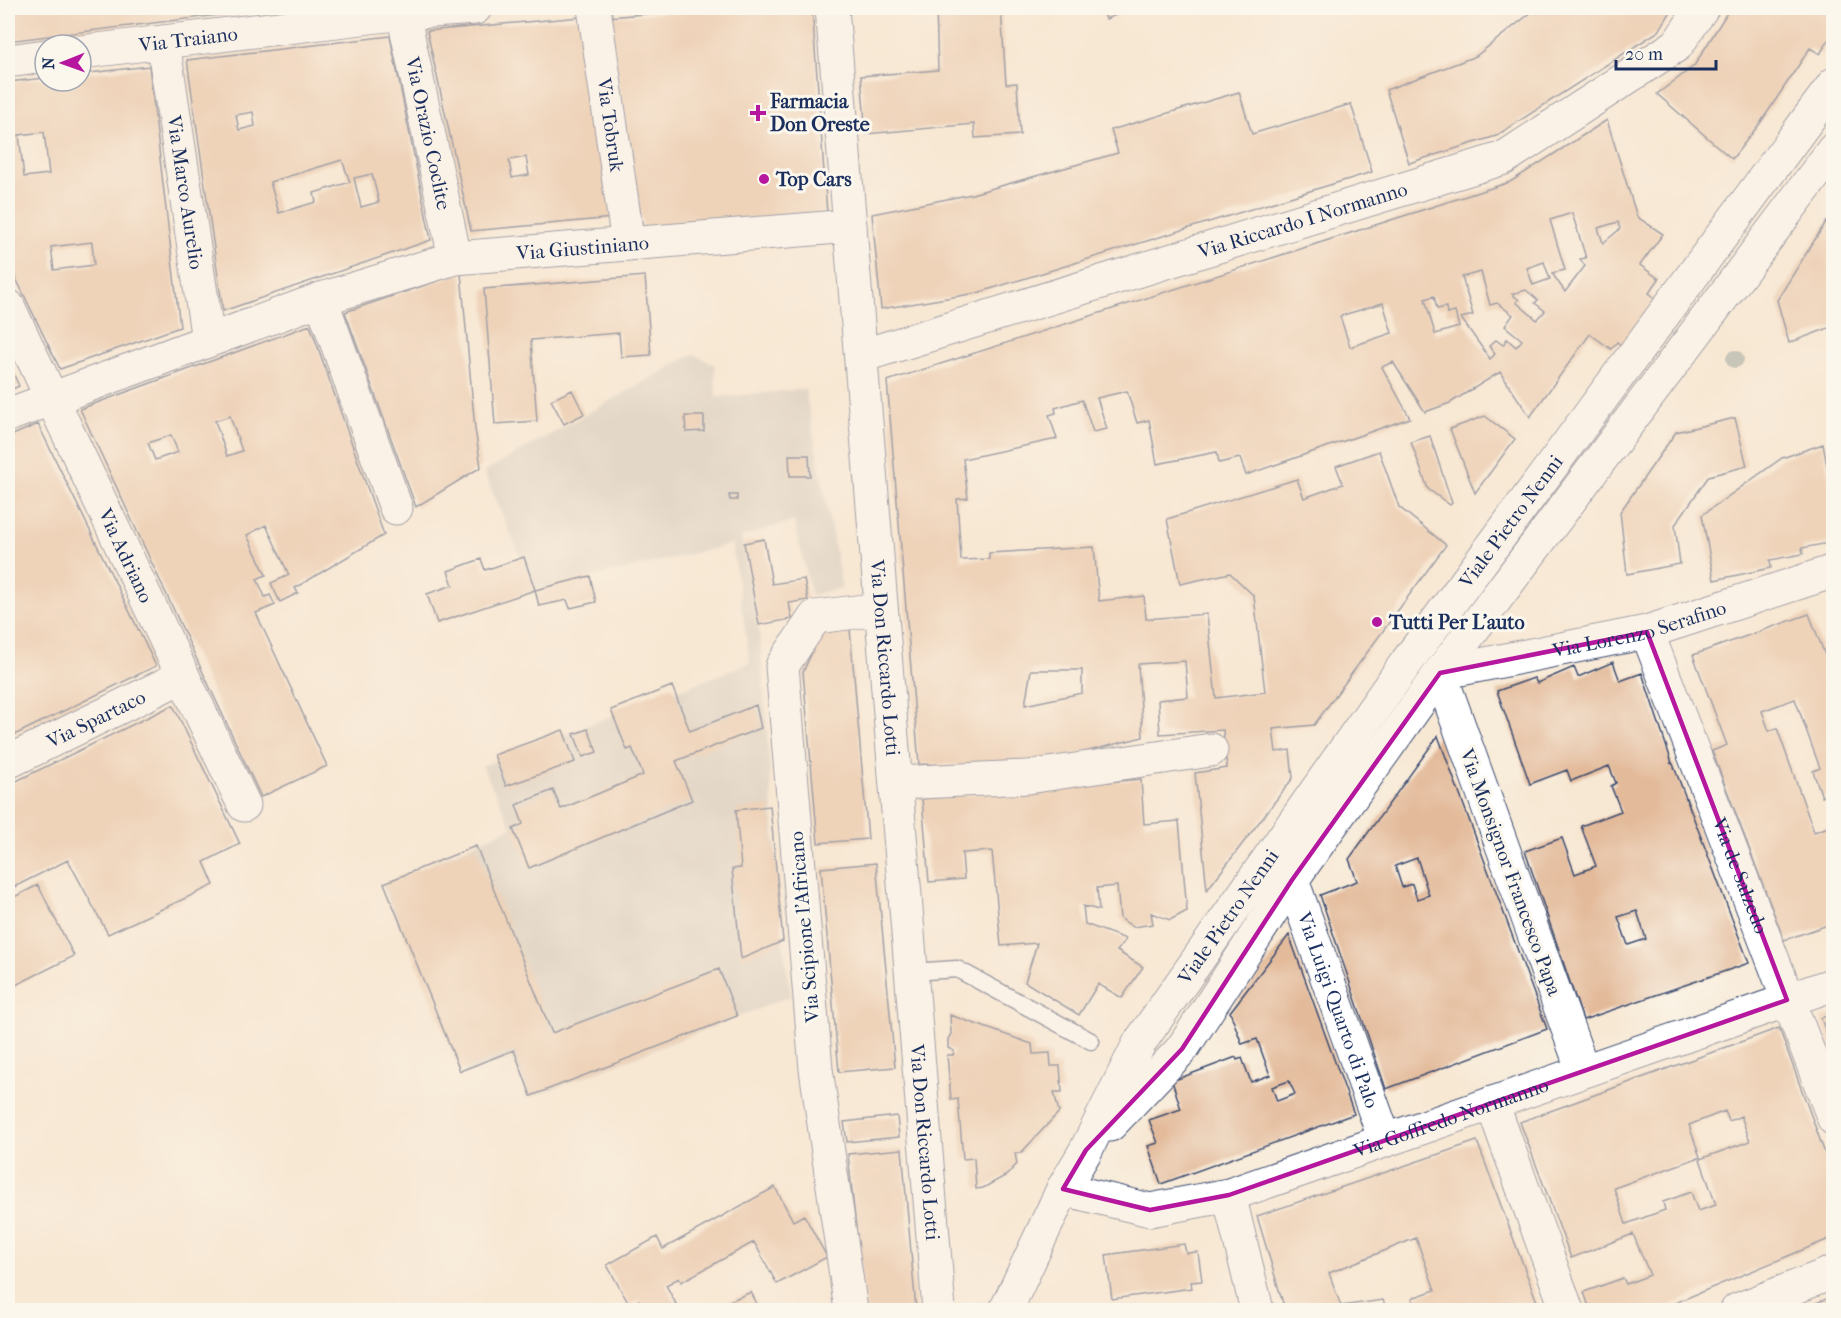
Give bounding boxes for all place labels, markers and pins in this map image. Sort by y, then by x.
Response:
place label: Farmacia Don Oreste [769,90,870,136]
marker: Farmacia Don Oreste [751,106,765,120]
place label: Top Cars [775,168,852,191]
marker: Top Cars [757,172,771,186]
place label: Tutti Per L'auto [1388,611,1525,634]
marker: Tutti Per L'auto [1370,615,1384,629]

